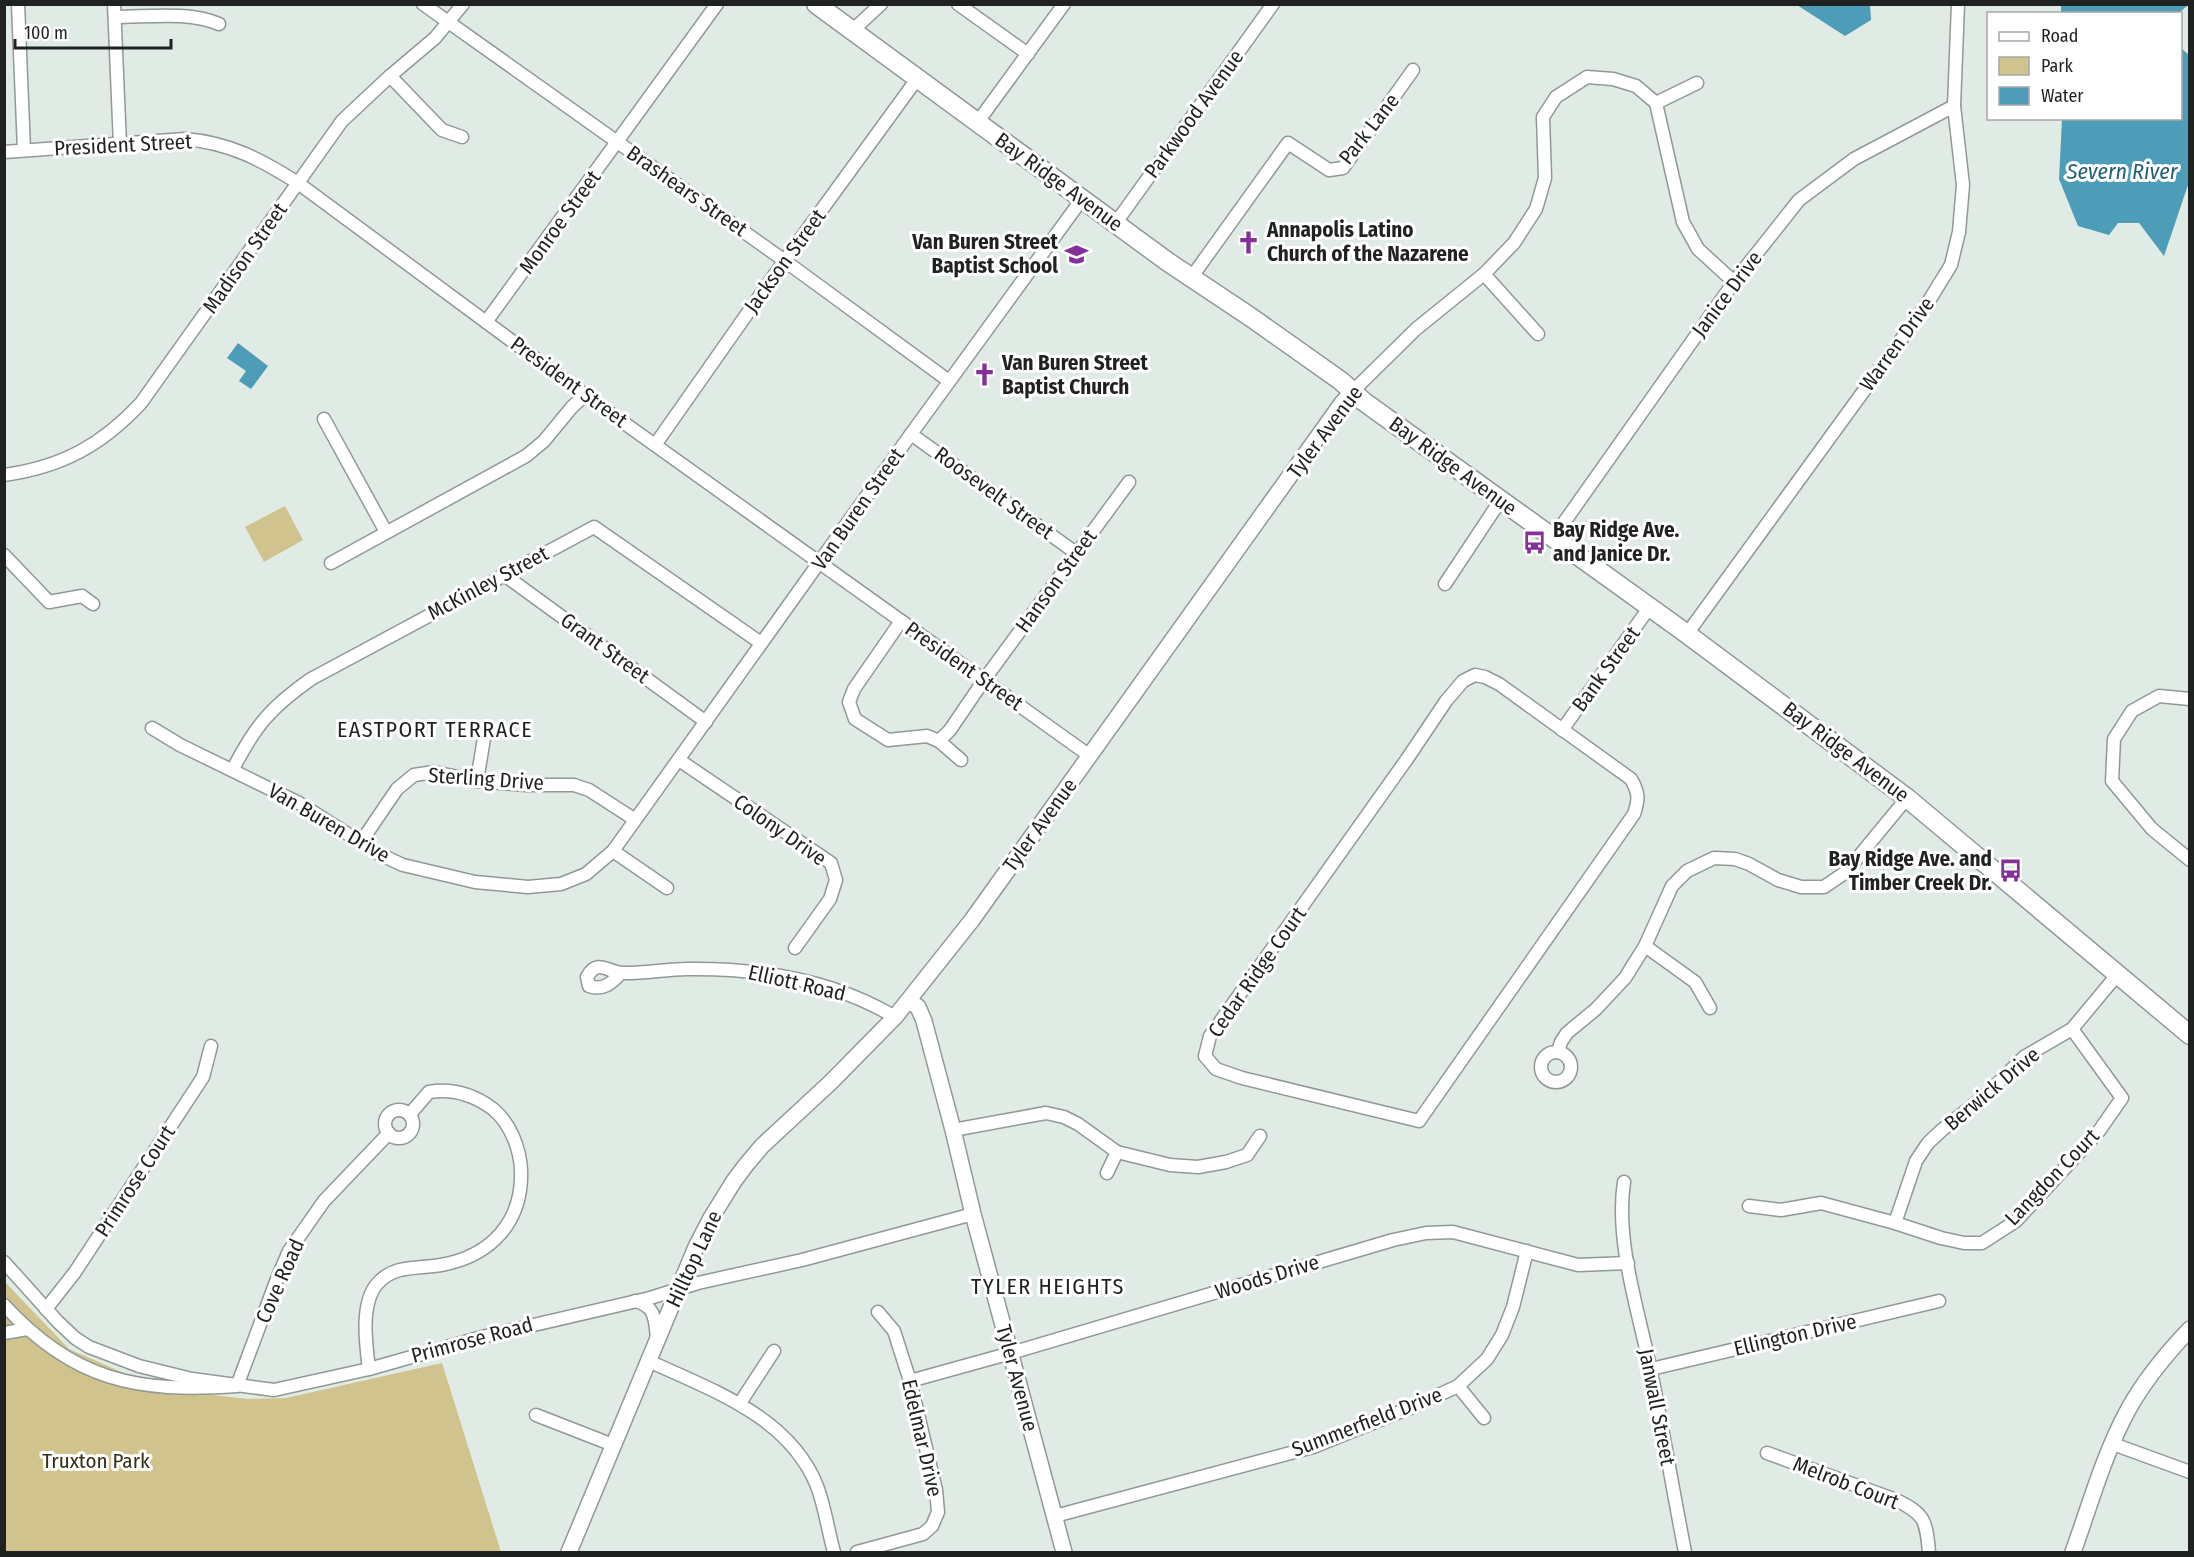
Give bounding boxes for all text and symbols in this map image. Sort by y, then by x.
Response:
scale bar [15,12,171,50]
legend [1987,12,2182,120]
text: 100 m [24,22,68,44]
text: Road [2041,25,2078,47]
street label: Parkwood Avenue [1139,45,1249,183]
text: Park [2041,55,2074,77]
text: Water [2041,85,2084,107]
street label: Park Lane [1333,88,1405,170]
street label: Bay Ridge Avenue [990,127,1128,237]
street label: President Street [53,128,193,162]
street label: Brashears Street [622,140,752,242]
water label: Severn River [2066,158,2179,185]
street label: Monroe Street [514,165,606,279]
street label: Madison Street [197,197,293,318]
street label: Jackson Street [739,204,832,318]
place label: Annapolis Latino Church of the Nazarene [1266,217,1469,267]
place label: Van Buren Street Baptist School [911,229,1059,279]
church icon: Annapolis Latino Church of the Nazarene [1236,229,1262,255]
school or university icon: Van Buren Street Baptist School [1063,241,1089,267]
street label: Janice Drive [1686,246,1768,342]
street label: Warren Drive [1854,292,1940,396]
street label: President Street [506,331,633,433]
place label: Van Buren Street Baptist Church [1001,350,1148,400]
church icon: Van Buren Street Baptist Church [971,362,997,388]
street label: Tyler Avenue [1282,380,1368,484]
street label: Bay Ridge Avenue [1384,411,1522,521]
street label: Roosevelt Street [929,441,1059,545]
street label: Van Buren Street [806,443,910,575]
place label: Bay Ridge Ave. and Janice Dr. [1553,517,1679,567]
street label: Hanson Street [1010,524,1102,638]
bus stop icon: Bay Ridge Ave. and Janice Dr. [1522,529,1548,555]
street label: McKinley Street [423,540,553,626]
street label: Grant Street [555,607,655,689]
street label: President Street [900,616,1028,716]
street label: Bank Street [1566,621,1646,717]
street label: Bay Ridge Avenue [1778,696,1914,808]
district label: EASTPORT TERRACE [337,716,533,743]
street label: Sterling Drive [427,762,545,796]
street label: Tyler Avenue [997,773,1083,877]
street label: Van Buren Drive [264,778,394,868]
street label: Colony Drive [729,789,831,871]
place label: Bay Ridge Ave. and Timber Creek Dr. [1828,846,1992,896]
bus stop icon: Bay Ridge Ave. and Timber Creek Dr. [1997,858,2023,884]
street label: Cedar Ridge Court [1202,901,1312,1042]
street label: Elliott Road [746,959,848,1007]
street label: Berwick Drive [1939,1042,2045,1136]
street label: Primrose Court [89,1120,181,1242]
street label: Langdon Court [1999,1123,2105,1231]
street label: Hilltop Lane [660,1207,728,1311]
street label: Cove Road [250,1235,310,1327]
street label: Woods Drive [1212,1249,1322,1305]
district label: TYLER HEIGHTS [971,1273,1125,1300]
street label: Ellington Drive [1731,1308,1859,1362]
street label: Primrose Road [408,1311,536,1369]
street label: Tyler Avenue [990,1322,1044,1434]
street label: Janwall Street [1633,1346,1681,1468]
street label: Edelmar Drive [896,1377,948,1499]
street label: Summerfield Drive [1288,1381,1446,1463]
park label: Truxton Park [42,1448,150,1474]
street label: Melrob Court [1789,1451,1903,1515]

